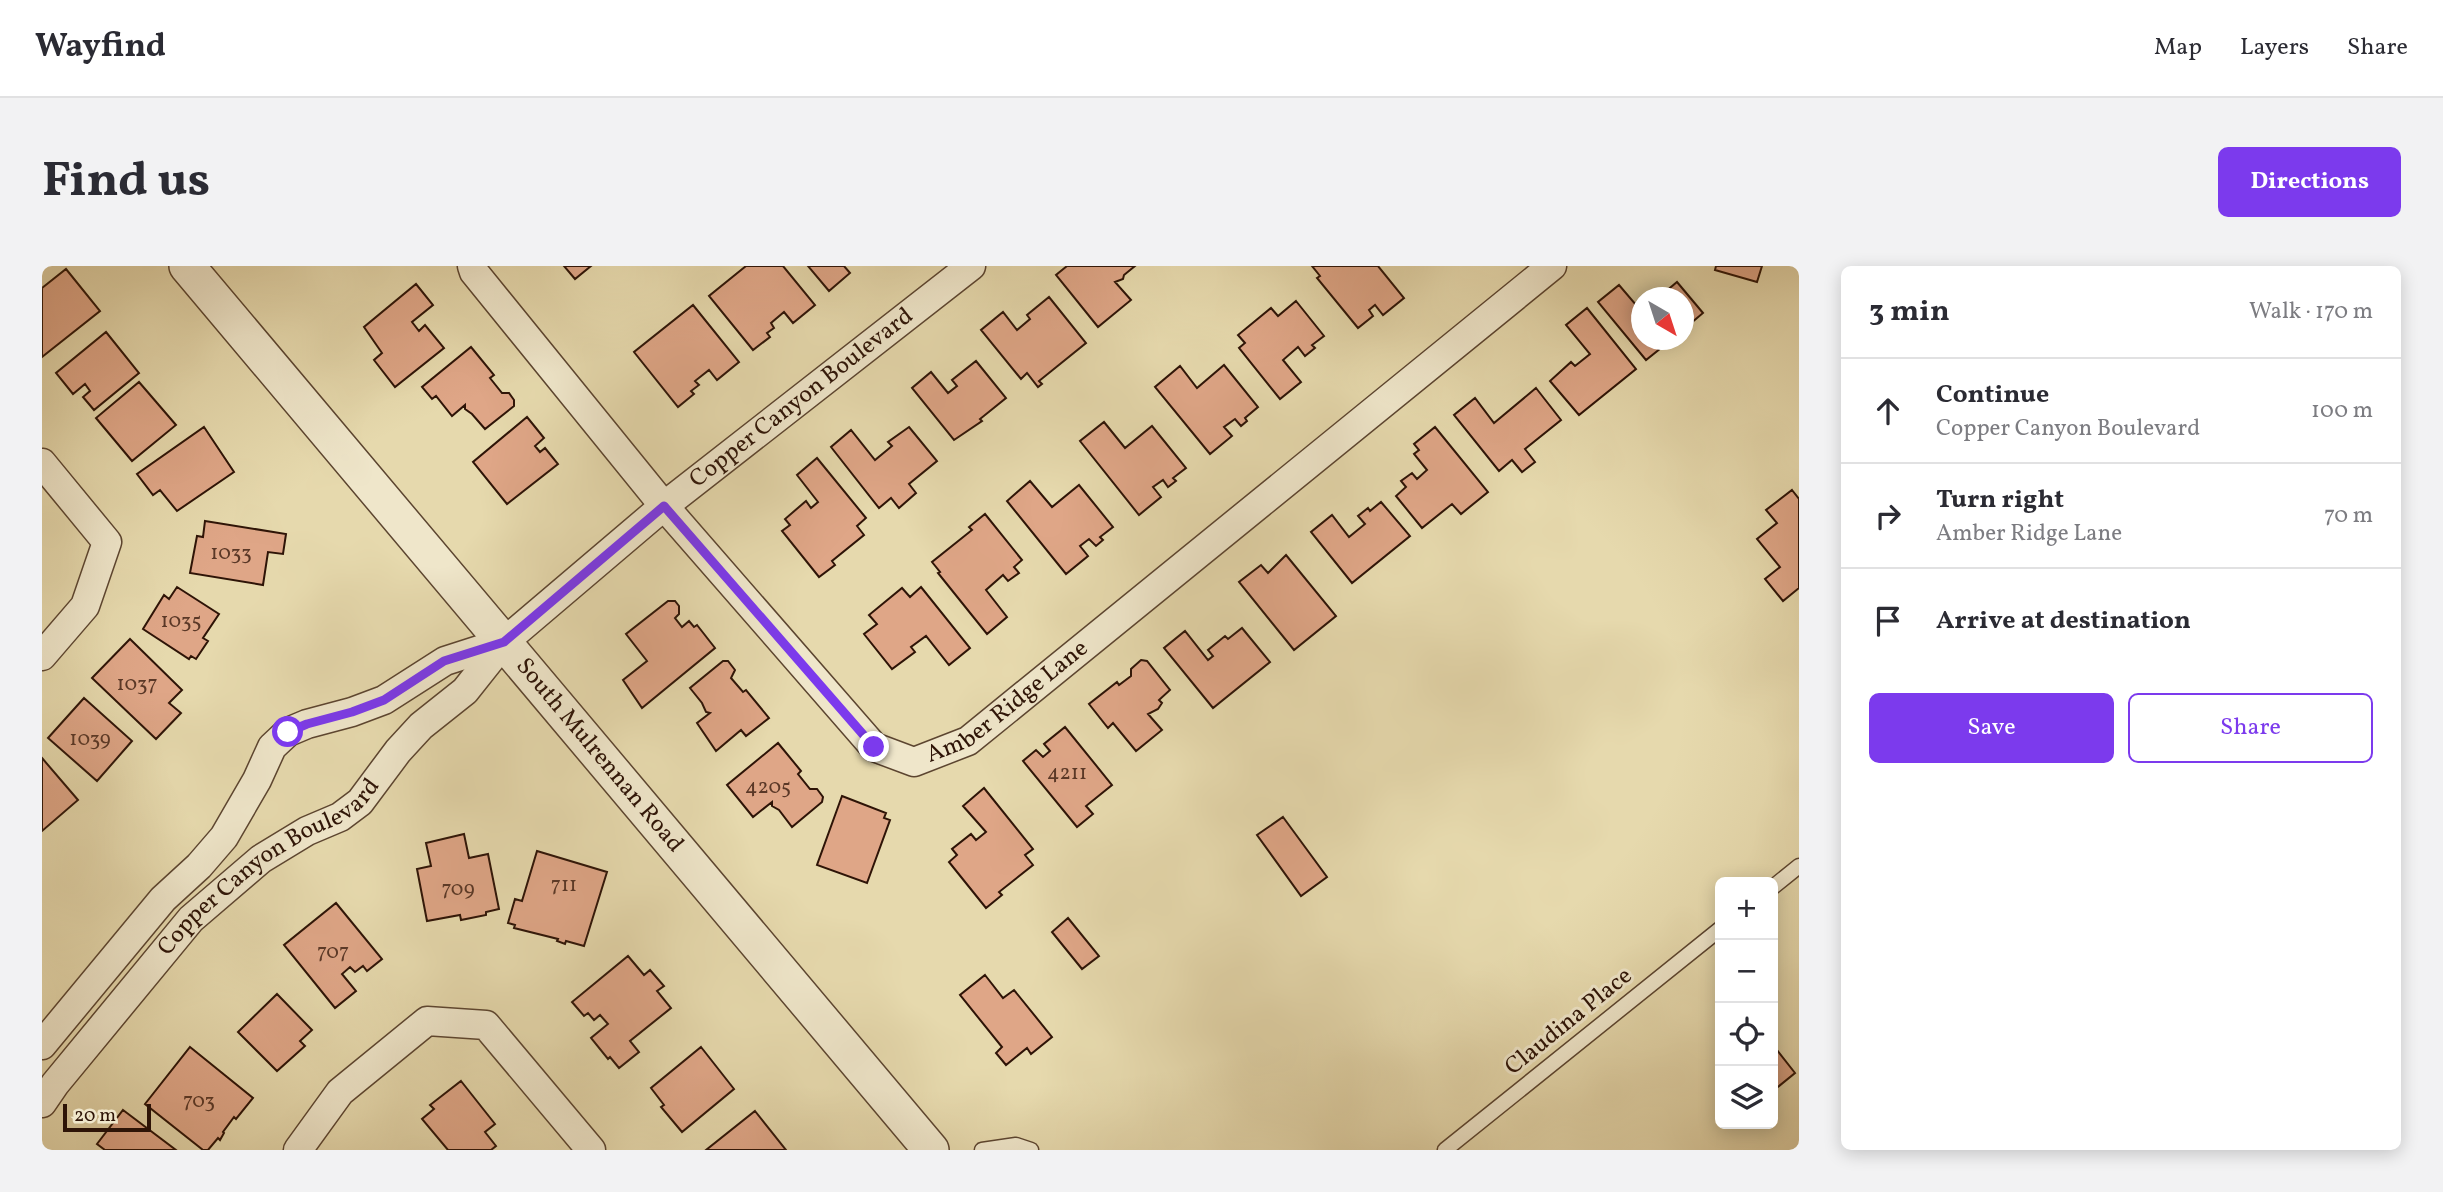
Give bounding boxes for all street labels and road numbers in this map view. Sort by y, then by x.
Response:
street label: Copper Canyon Boulevard [683,300,921,497]
street label: Amber Ridge Lane [922,632,1096,773]
street label: South Mulrennan Road [507,651,691,860]
street label: Copper Canyon Boulevard [150,772,389,964]
street label: Claudina Place [1498,960,1640,1084]

